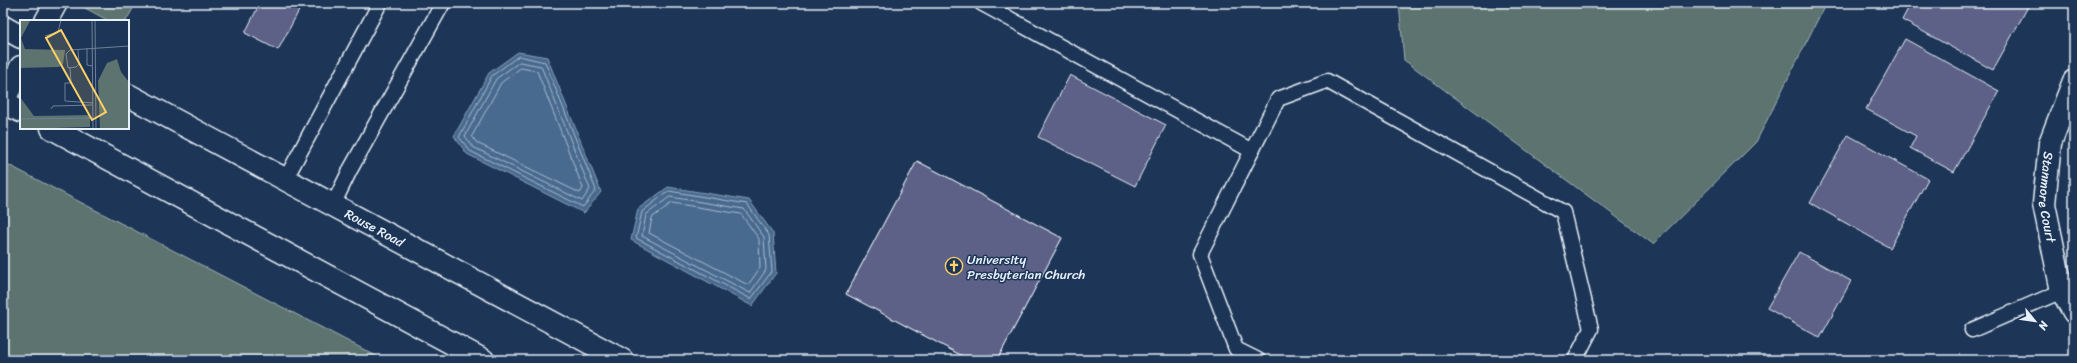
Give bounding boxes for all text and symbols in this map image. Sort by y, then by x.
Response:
inset map [20,20,129,129]
street label: Stanmore Court [2032,151,2063,245]
street label: Rouse Road [341,202,410,253]
place label: University Presbyterian Church [967,248,1085,286]
church icon: University Presbyterian Church [944,256,964,276]
north arrow [2015,301,2055,341]
text: N [2033,317,2054,334]

